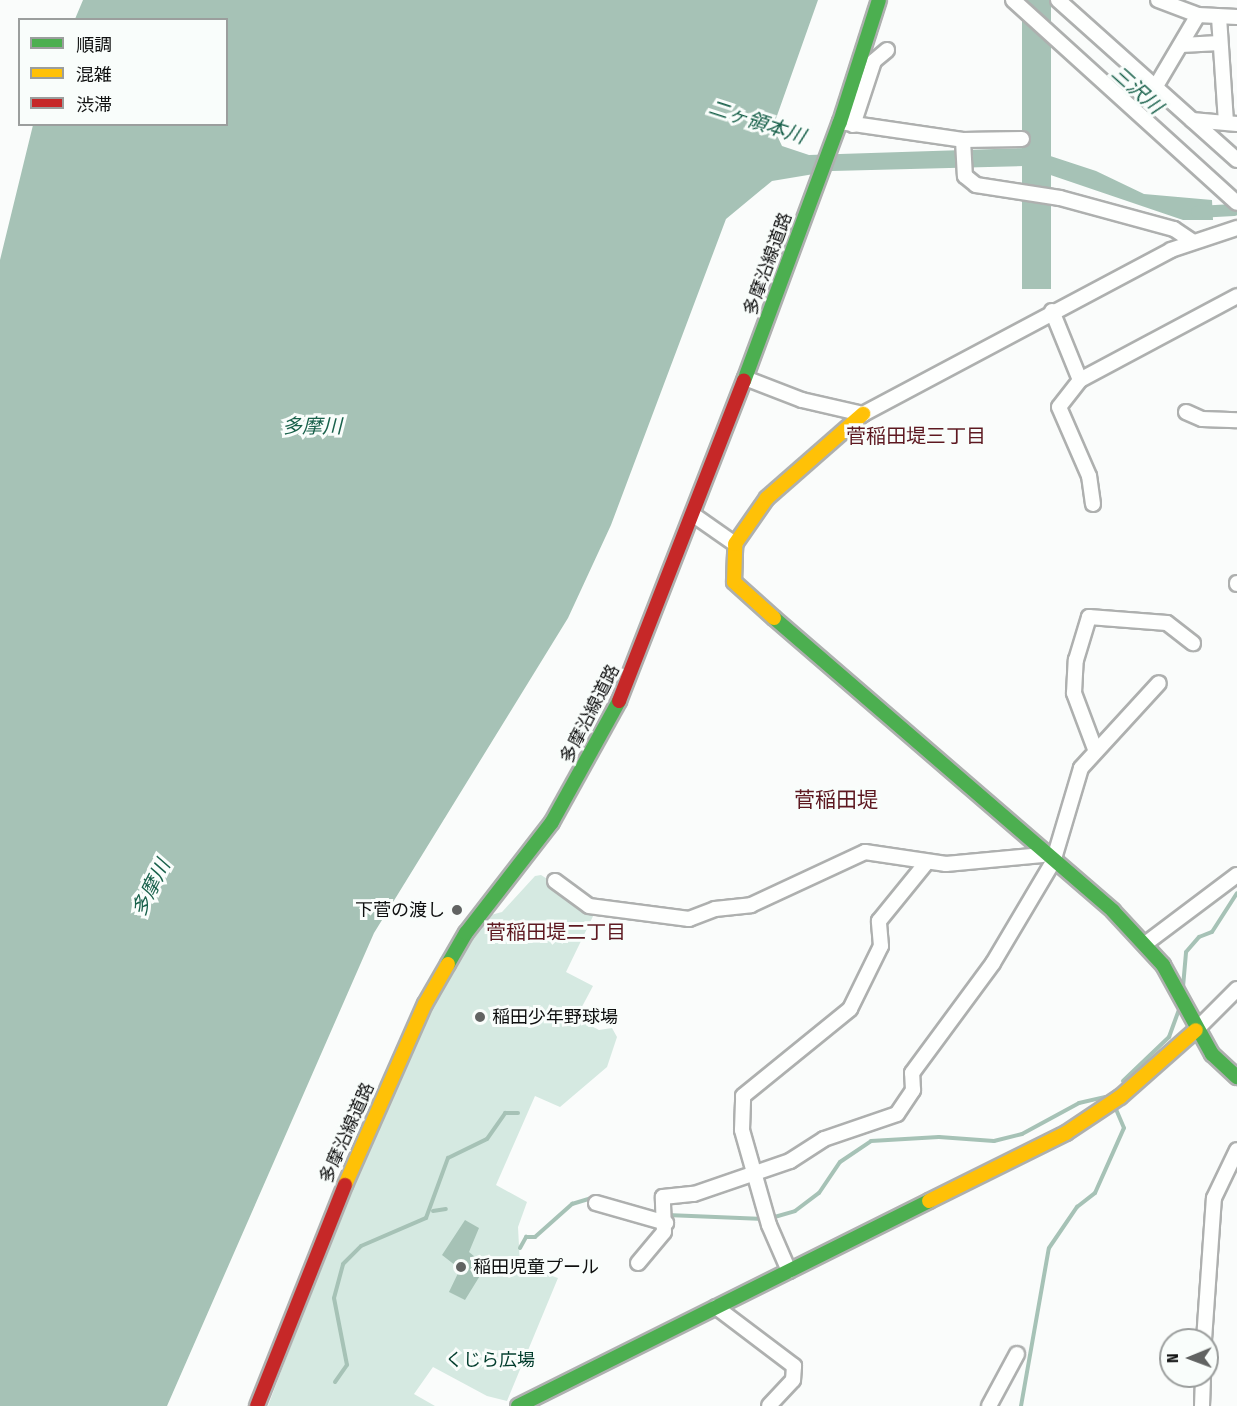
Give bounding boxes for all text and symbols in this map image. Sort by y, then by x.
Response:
legend [18,18,228,126]
text: 順調 [76,34,112,56]
water label: 三沢川 [1107,61,1167,119]
text: 混雑 [76,64,112,86]
text: 渋滞 [76,94,112,116]
water label: 二ヶ領本川 [706,95,808,149]
street label: 多摩沿線道路 [739,210,797,318]
water label: 多摩川 [282,414,342,438]
district label: 菅稲田堤三丁目 [846,424,986,448]
street label: 多摩沿線道路 [556,661,624,767]
district label: 菅稲田堤 [794,787,878,813]
water label: 多摩川 [127,856,175,920]
place label: 下菅の渡し [355,899,445,921]
marker: 下菅の渡し [450,903,464,917]
district label: 菅稲田堤二丁目 [486,920,626,944]
place label: 稲田少年野球場 [492,1006,618,1028]
marker: 稲田少年野球場 [473,1010,487,1024]
street label: 多摩沿線道路 [315,1079,379,1187]
place label: 稲田児童プール [473,1256,599,1278]
marker: 稲田児童プール [454,1260,468,1274]
north arrow [1159,1328,1219,1388]
park label: くじら広場 [445,1349,535,1371]
text: N [1163,1353,1182,1363]

